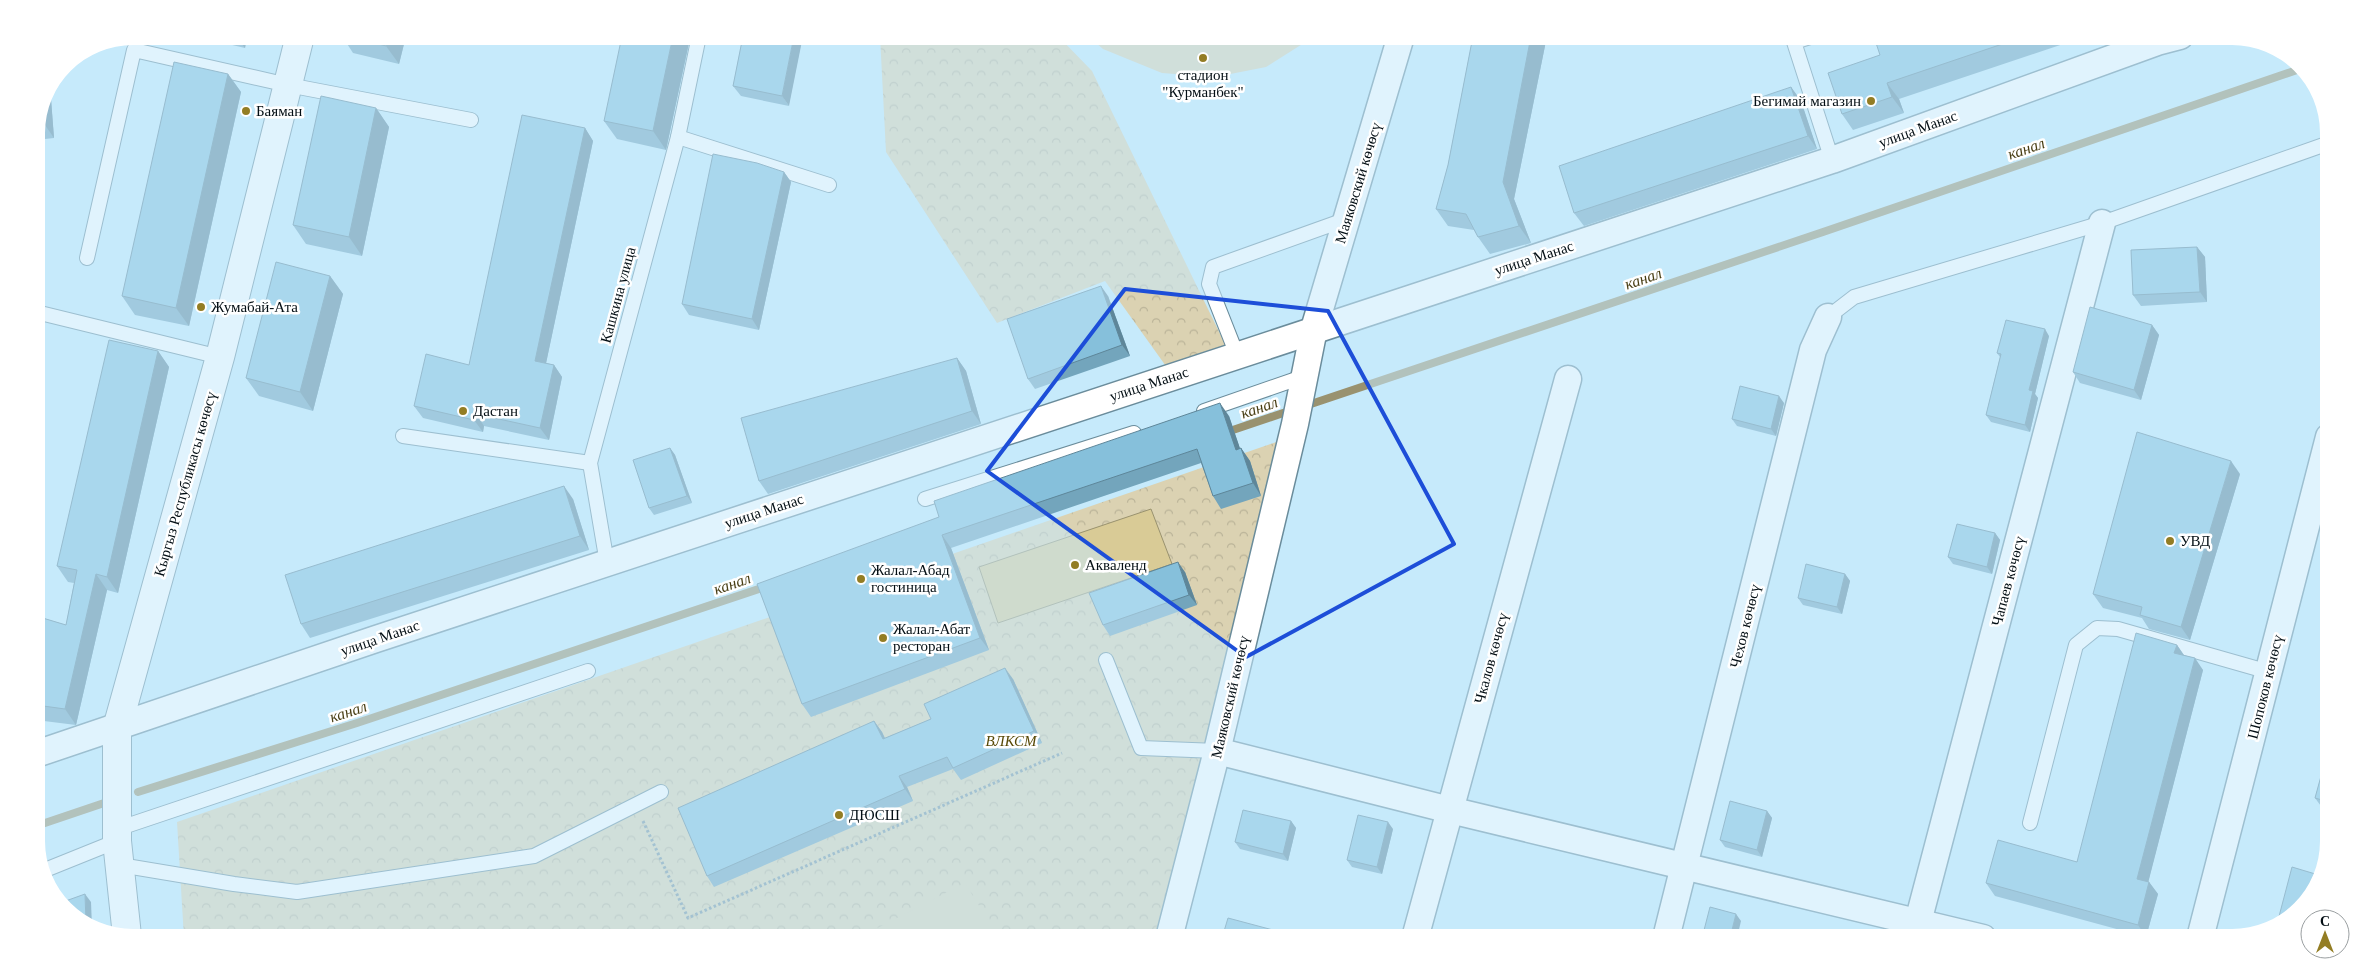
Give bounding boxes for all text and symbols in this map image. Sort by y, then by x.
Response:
marker: стадион "Курманбек" [1197,52,1209,64]
place label: стадион "Курманбек" [1162,67,1244,100]
place label: Бегимай магазин [1753,93,1861,109]
marker: Бегимай магазин [1865,95,1877,107]
place label: Баяман [256,103,302,119]
marker: Баяман [240,105,252,117]
street label: улица Манас [1877,107,1960,151]
street label: Маяковский көчөсү [1332,120,1384,245]
water label: канал [2005,134,2047,163]
street label: улица Манас [1492,238,1576,278]
street label: Кашкина улица [597,245,639,345]
water label: канал [1622,264,1664,293]
place label: Жумабай-Ата [211,299,298,315]
marker: Жумабай-Ата [195,301,207,313]
street label: улица Манас [1107,364,1191,404]
street label: Кыргыз Республикасы көчөсү [151,389,219,578]
water label: канал [1238,393,1280,422]
place label: Дастан [473,403,518,419]
marker: Дастан [457,405,469,417]
street label: улица Манас [722,491,806,531]
place label: УВД [2180,533,2210,549]
street label: Чапаев көчөсү [1988,534,2028,628]
marker: УВД [2164,535,2176,547]
place label: Акваленд [1085,557,1147,573]
marker: Акваленд [1069,559,1081,571]
place label: Жалал-Абад гостиница [871,562,950,595]
water label: канал [711,569,753,598]
marker: Жалал-Абад гостиница [855,573,867,585]
street label: Чехов көчөсү [1727,582,1763,669]
street label: Чкалов көчөсү [1471,610,1511,705]
street label: улица Манас [339,617,422,659]
place label: Жалал-Абат ресторан [893,621,971,654]
marker: Жалал-Абат ресторан [877,632,889,644]
street label: Маяковский көчөсү [1208,633,1252,760]
street label: Шопоков көчөсү [2244,633,2286,741]
water label: канал [327,698,369,725]
park label: ВЛКСМ [985,733,1038,749]
place label: ДЮСШ [849,807,900,823]
marker: ДЮСШ [833,809,845,821]
north arrow [2300,909,2350,959]
text: С [2320,914,2330,929]

